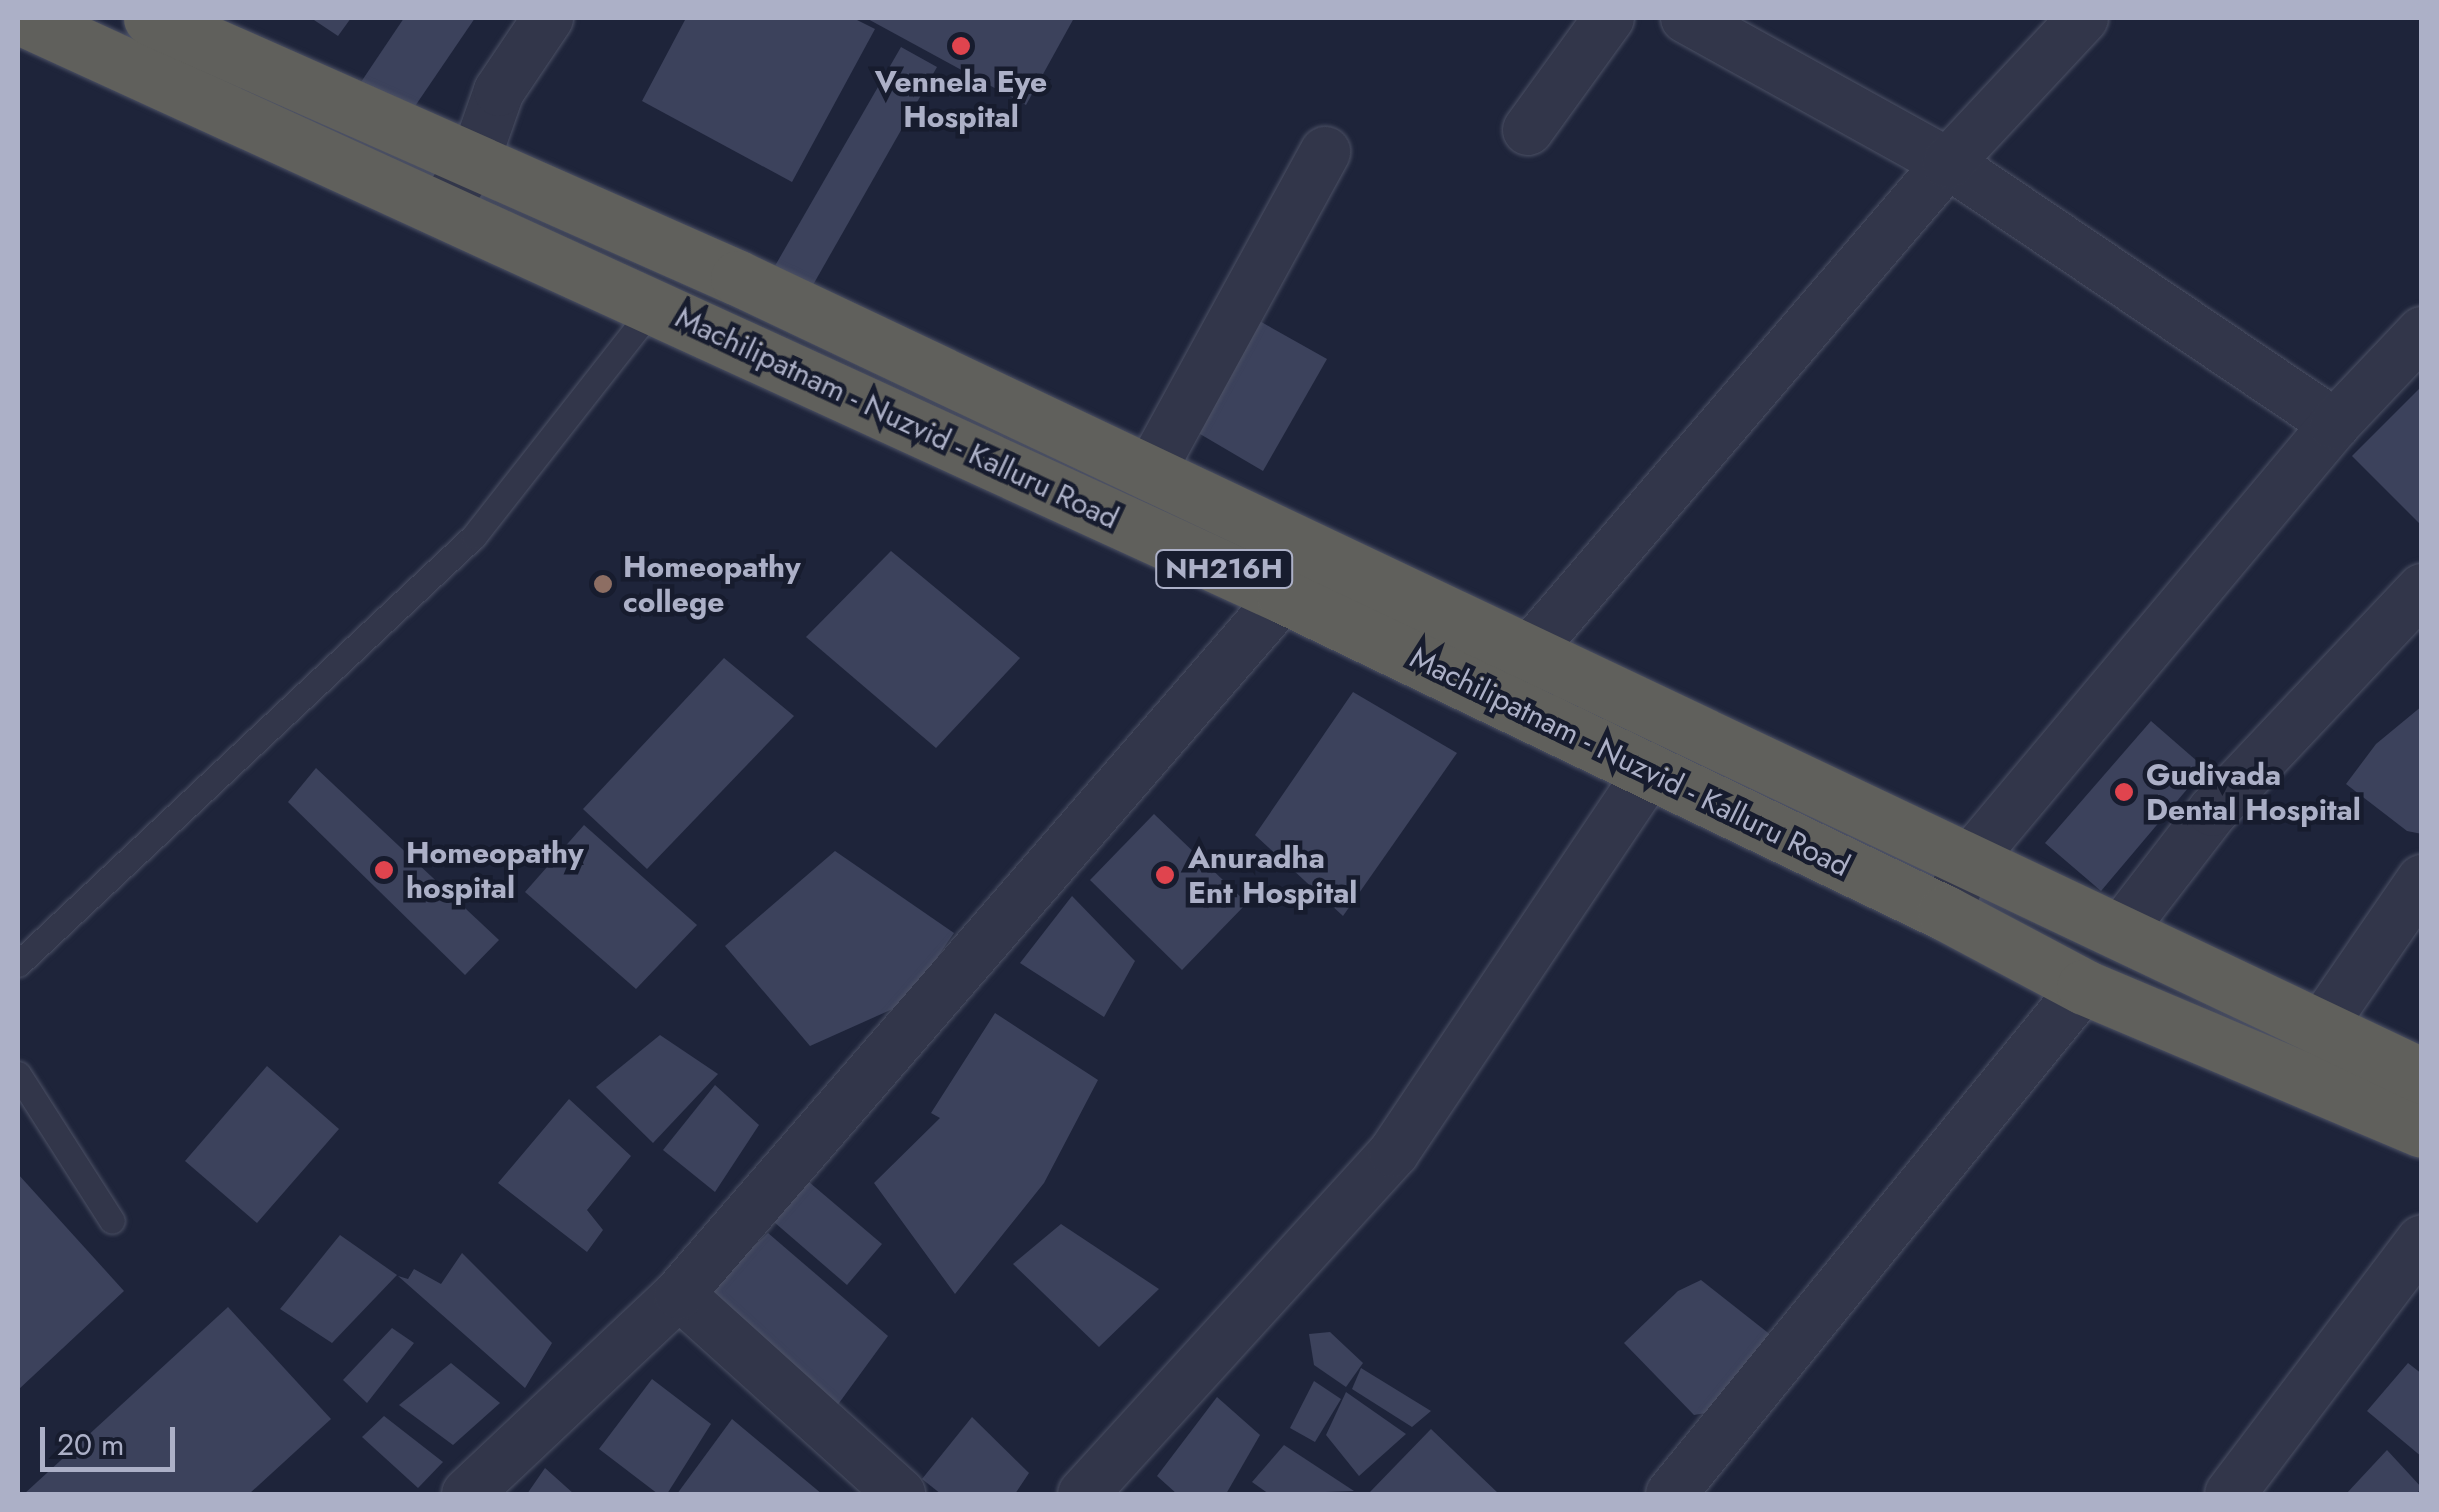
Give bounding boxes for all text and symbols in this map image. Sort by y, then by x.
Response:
marker: Vennela Eye Hospital [948,33,974,59]
place label: Vennela Eye Hospital [875,64,1047,134]
street label: Machilipatnam - Nuzvid - Kalluru Road [670,299,1124,537]
road number: NH216H [1154,546,1294,592]
place label: Homeopathy college [623,549,801,620]
marker: Homeopathy college [592,573,614,595]
street label: Machilipatnam - Nuzvid - Kalluru Road [1404,640,1856,884]
place label: Gudivada Dental Hospital [2146,757,2361,828]
marker: Gudivada Dental Hospital [2111,779,2137,805]
place label: Homeopathy hospital [406,835,584,906]
place label: Anuradha Ent Hospital [1188,840,1357,910]
marker: Homeopathy hospital [371,857,397,883]
marker: Anuradha Ent Hospital [1152,862,1178,888]
scale bar [45,1407,180,1469]
text: 20 m [57,1423,124,1466]

